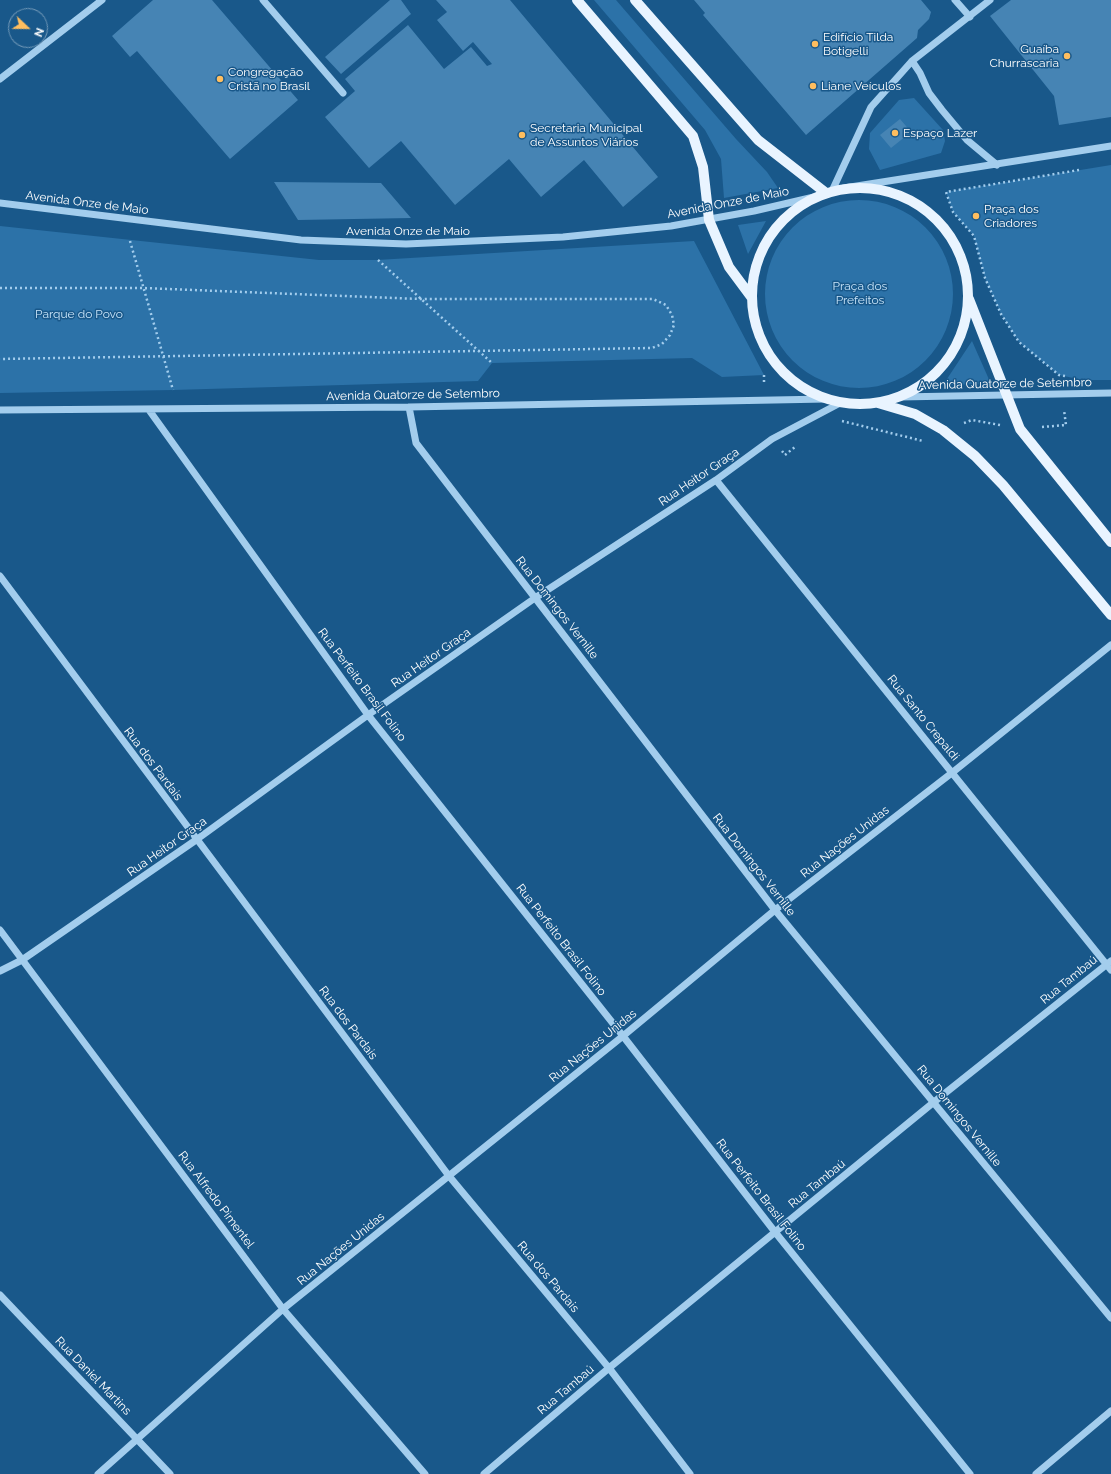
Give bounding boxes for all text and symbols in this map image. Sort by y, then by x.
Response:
north arrow [8,8,48,48]
text: N [31,26,46,39]
place label: Edifício Tilda Botigelli [823,30,893,58]
marker: Edifício Tilda Botigelli [810,39,820,49]
place label: Guaíba Churrascaria [989,42,1059,70]
marker: Guaíba Churrascaria [1062,51,1072,61]
place label: Congregação Cristã no Brasil [228,65,310,93]
marker: Congregação Cristã no Brasil [215,74,225,84]
place label: Liane Veículos [821,79,901,93]
marker: Liane Veículos [808,81,818,91]
place label: Secretaria Municipal de Assuntos Viários [530,121,643,149]
place label: Espaço Lazer [903,126,977,140]
marker: Espaço Lazer [890,128,900,138]
marker: Secretaria Municipal de Assuntos Viários [517,130,527,140]
street label: Avenida Onze de Maio [666,184,790,222]
street label: Avenida Onze de Maio [25,188,149,218]
place label: Praça dos Criadores [984,202,1039,230]
marker: Praça dos Criadores [971,211,981,221]
street label: Avenida Onze de Maio [346,224,470,238]
park label: Praça dos Prefeitos [833,279,887,307]
park label: Parque do Povo [35,307,123,321]
street label: Avenida Quatorze de Setembro [918,375,1092,393]
street label: Avenida Quatorze de Setembro [326,386,500,404]
street label: Rua Heitor Graça [656,445,742,509]
street label: Rua Domingos Vernille [513,554,601,662]
street label: Rua Heitor Graça [389,625,473,691]
street label: Rua Perfeito Brasil Folino [315,626,409,744]
street label: Rua Santo Crepaldi [884,672,962,764]
street label: Rua dos Pardais [121,724,185,804]
street label: Rua Nações Unidas [798,803,892,881]
street label: Rua Domingos Vernille [710,811,798,919]
street label: Rua Heitor Graça [125,814,209,880]
street label: Rua Perfeito Brasil Folino [513,881,609,999]
street label: Rua Tambaú [1038,953,1100,1007]
street label: Rua dos Pardais [316,983,380,1063]
street label: Rua Nações Unidas [546,1006,640,1086]
street label: Rua Domingos Vernille [914,1062,1004,1170]
street label: Rua Perfeito Brasil Folino [713,1136,809,1254]
street label: Rua Alfredo Pimentel [175,1149,257,1251]
street label: Rua Tambaú [786,1157,848,1211]
street label: Rua Nações Unidas [294,1209,388,1289]
street label: Rua dos Pardais [514,1239,582,1315]
street label: Rua Daniel Martins [52,1334,134,1418]
street label: Rua Tambaú [535,1362,597,1418]

